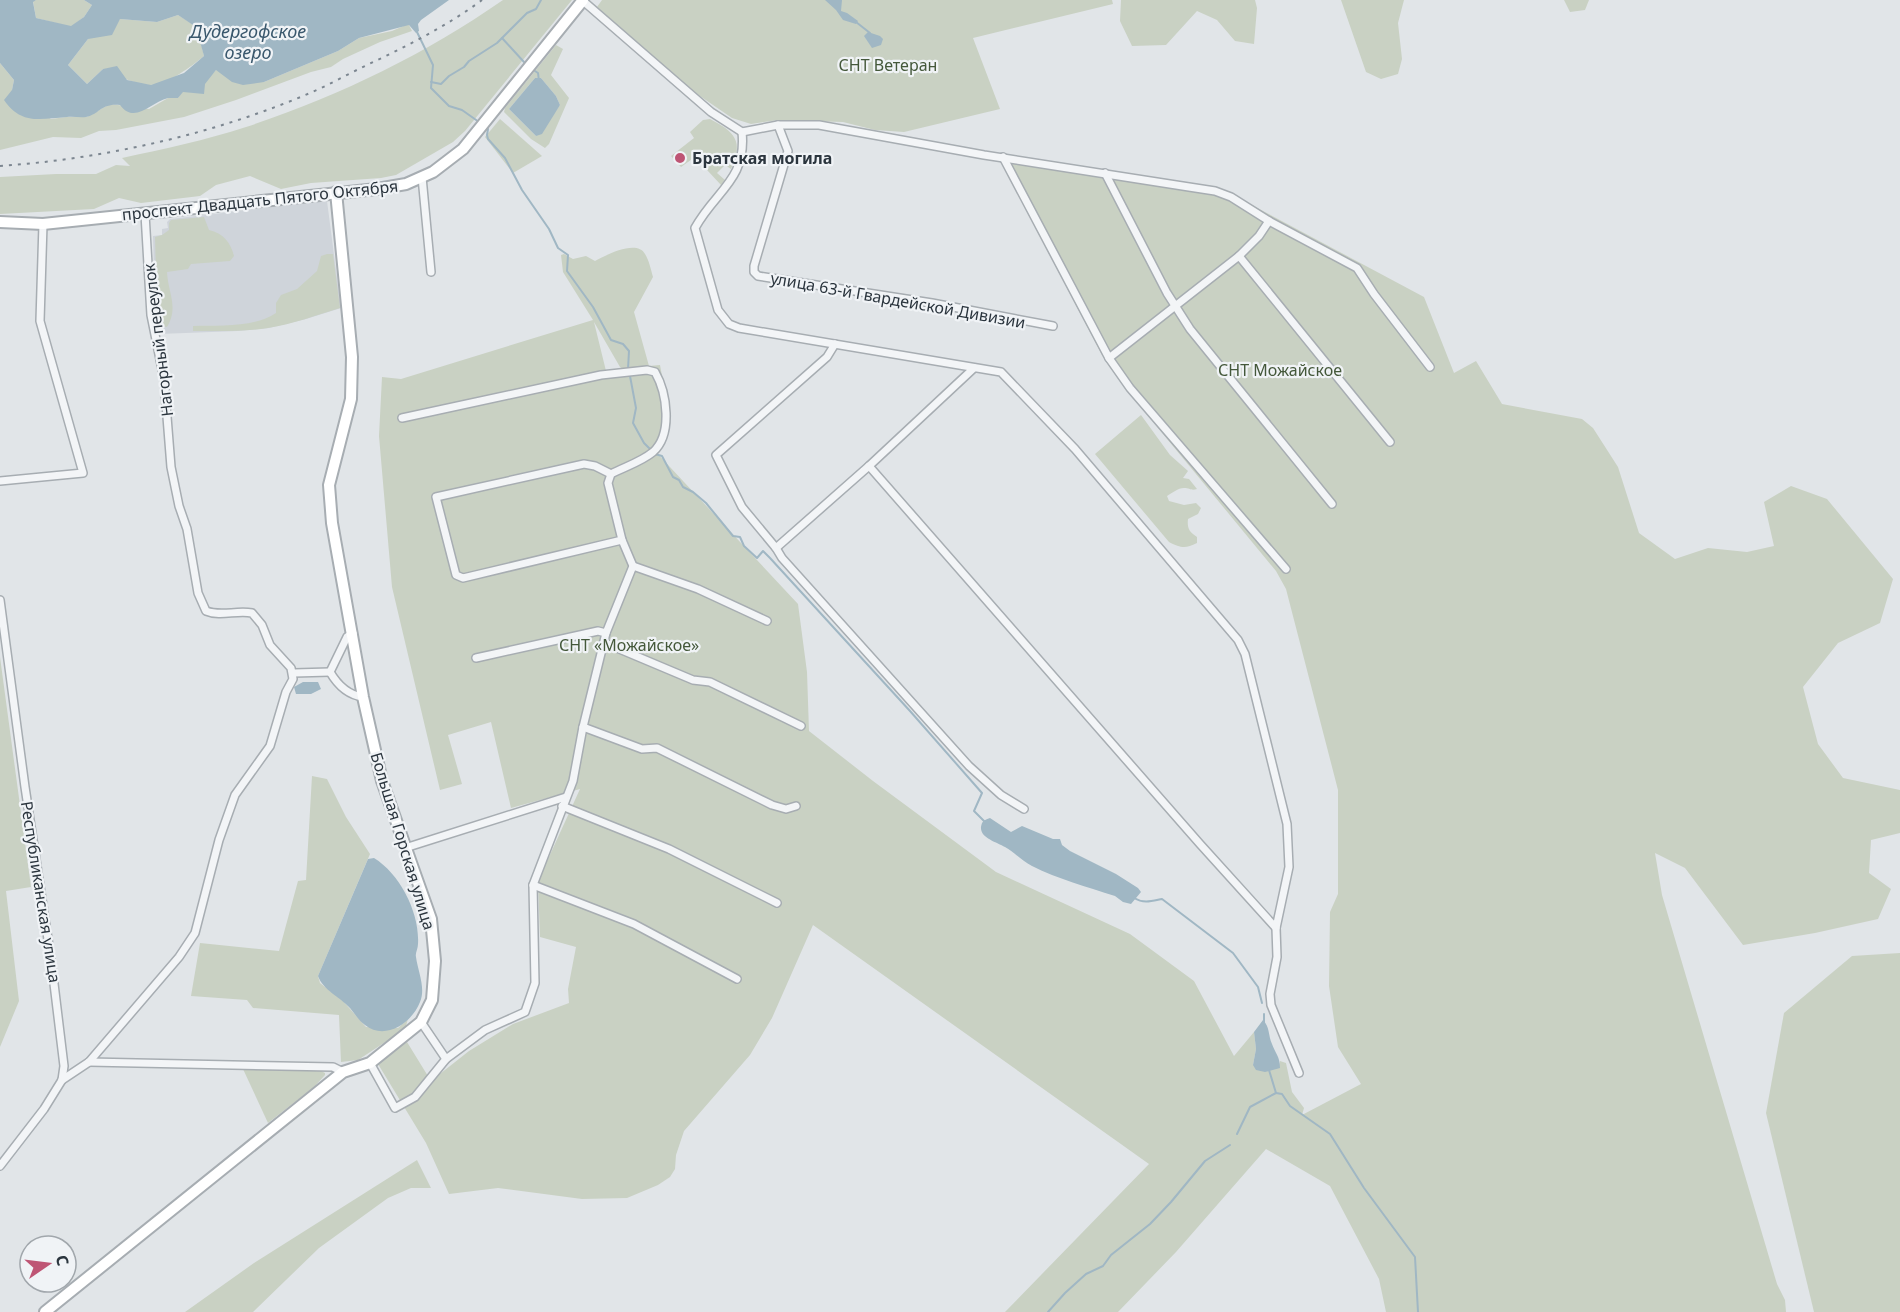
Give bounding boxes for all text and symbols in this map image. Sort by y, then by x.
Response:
water label: Дудергофское озеро [188,19,306,64]
park label: СНТ Ветеран [839,54,937,76]
place label: Братская могила [692,147,832,169]
marker: Братская могила [673,151,687,165]
street label: проспект Двадцать Пятого Октября [121,175,399,225]
street label: Нагорный переулок [138,262,178,418]
street label: улица 63-й Гвардейской Дивизии [769,267,1027,333]
park label: СНТ Можайское [1218,359,1342,381]
park label: СНТ «Можайское» [559,634,699,656]
street label: Большая Горская улица [366,750,440,932]
street label: Республиканская улица [16,800,66,984]
north arrow [18,1234,78,1294]
text: С [51,1253,74,1268]

